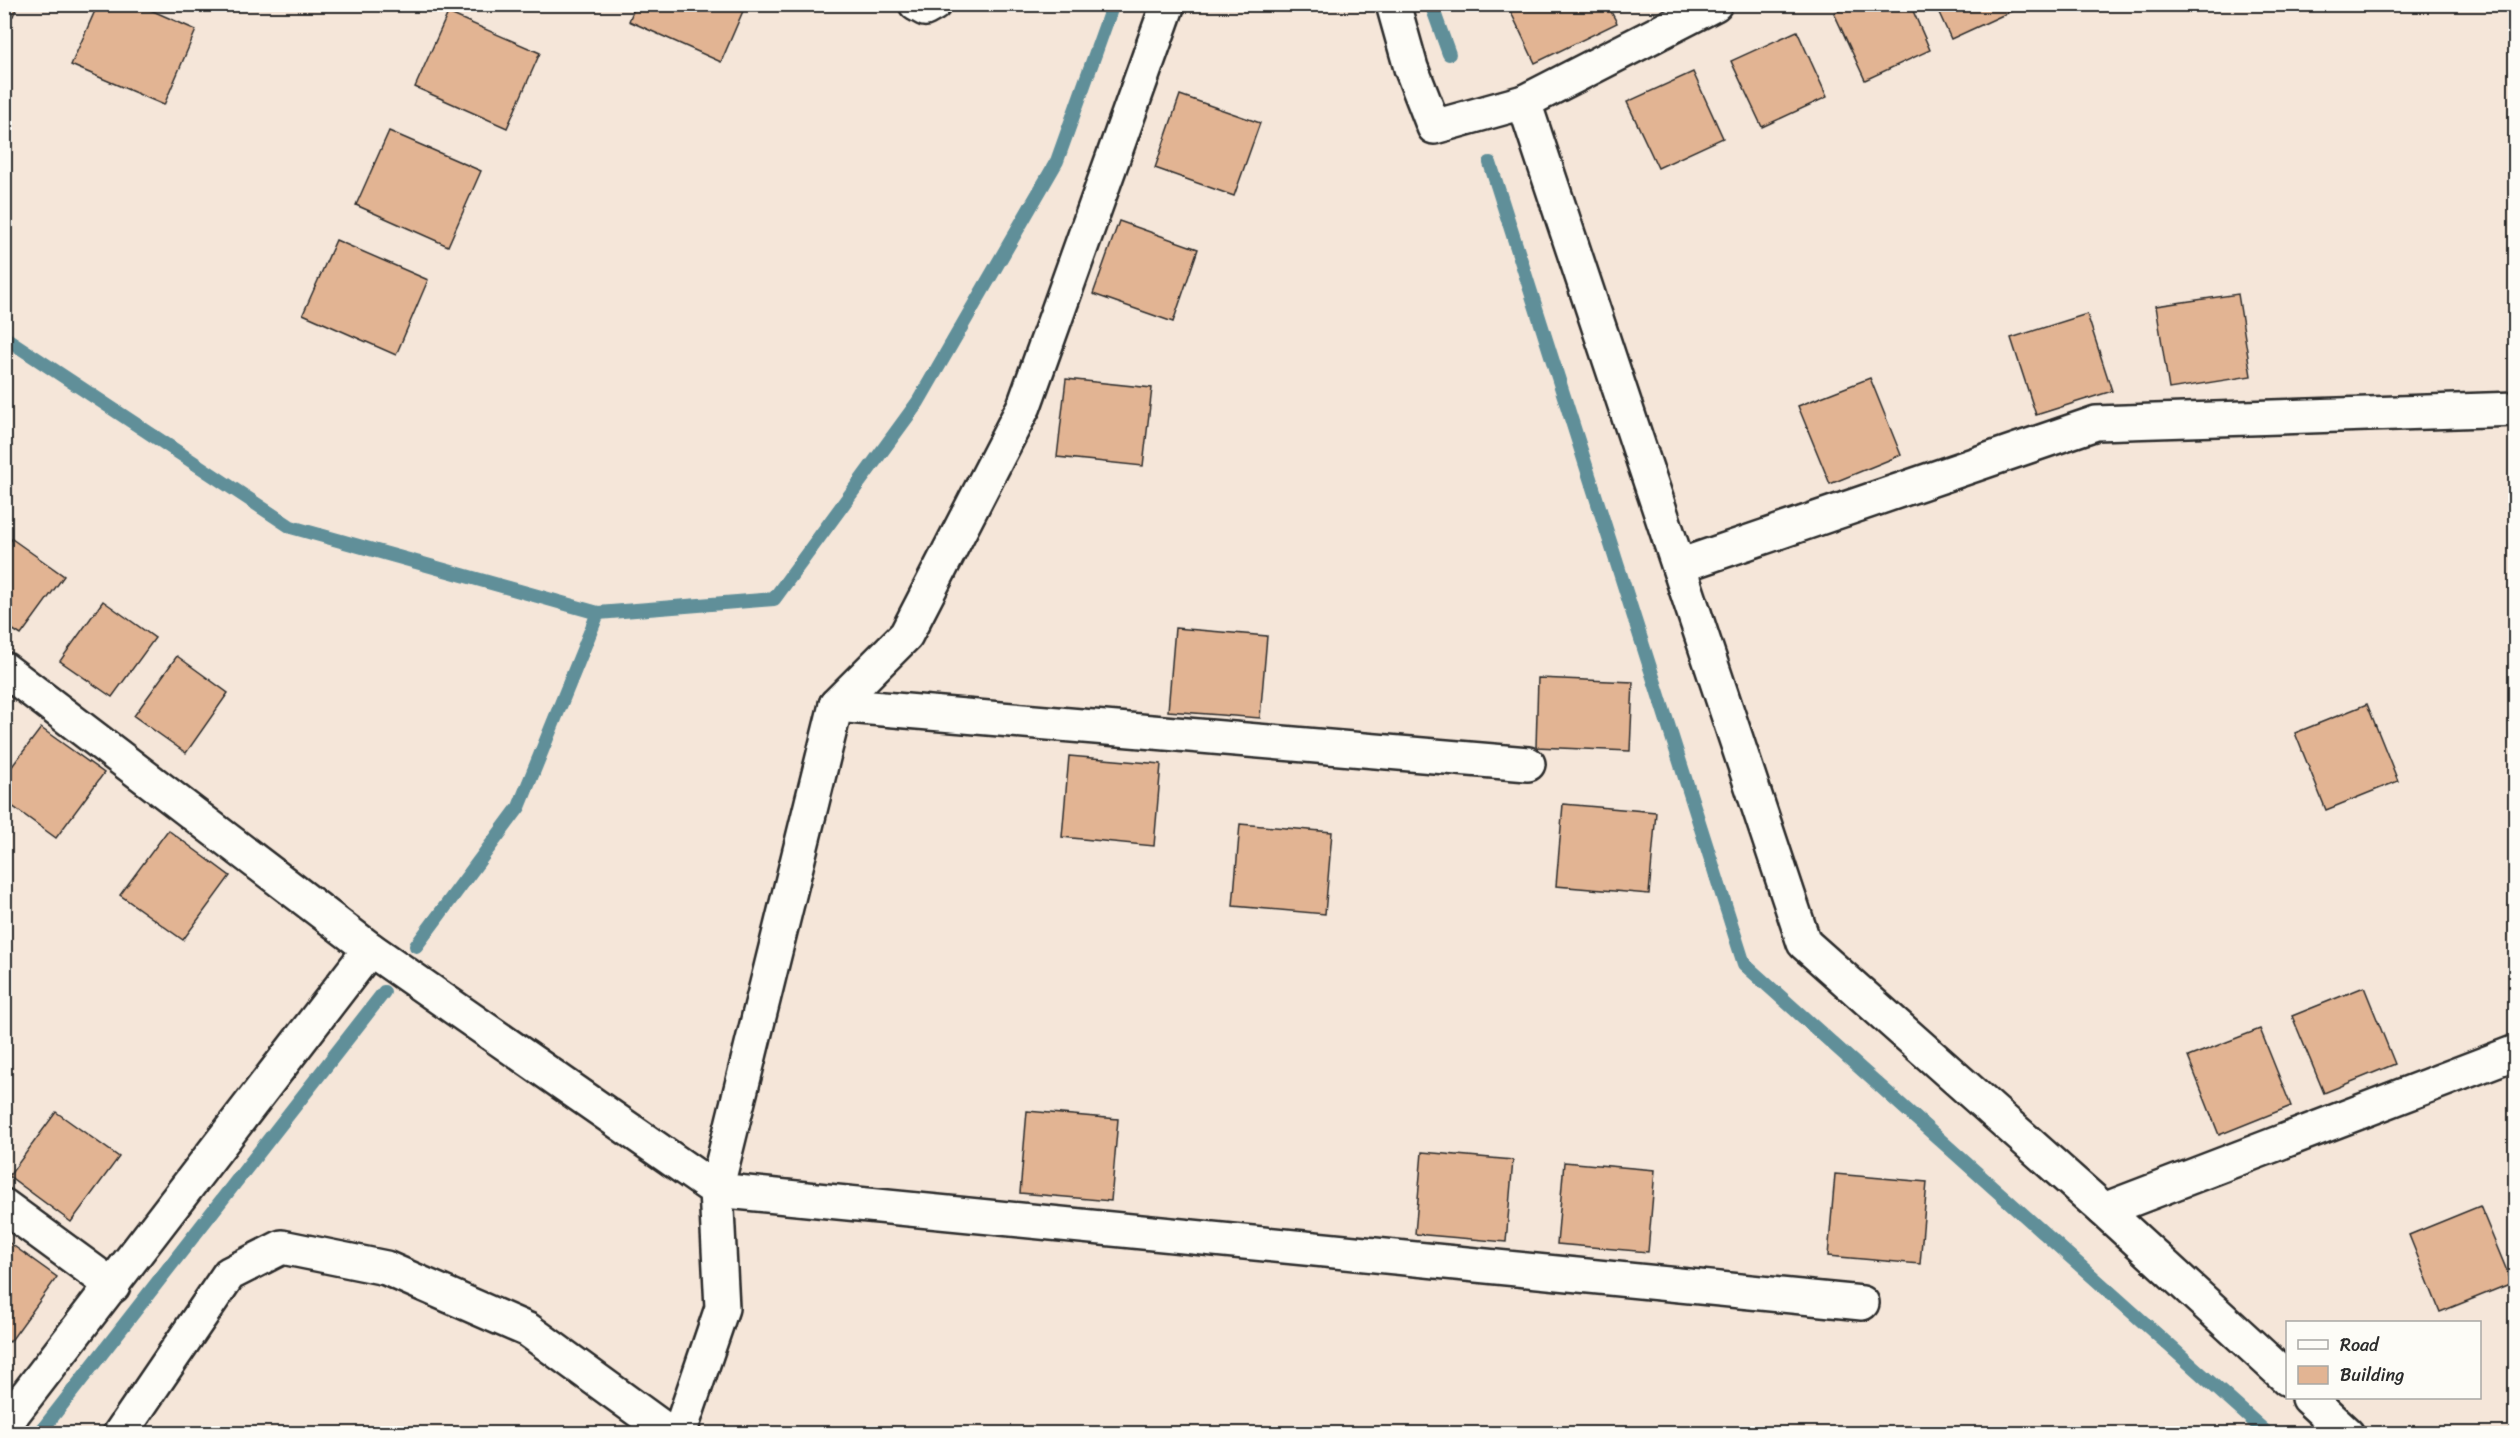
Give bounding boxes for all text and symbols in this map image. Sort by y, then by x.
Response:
legend [2286,1321,2481,1399]
text: Road [2340,1329,2380,1361]
text: Building [2340,1359,2404,1391]

